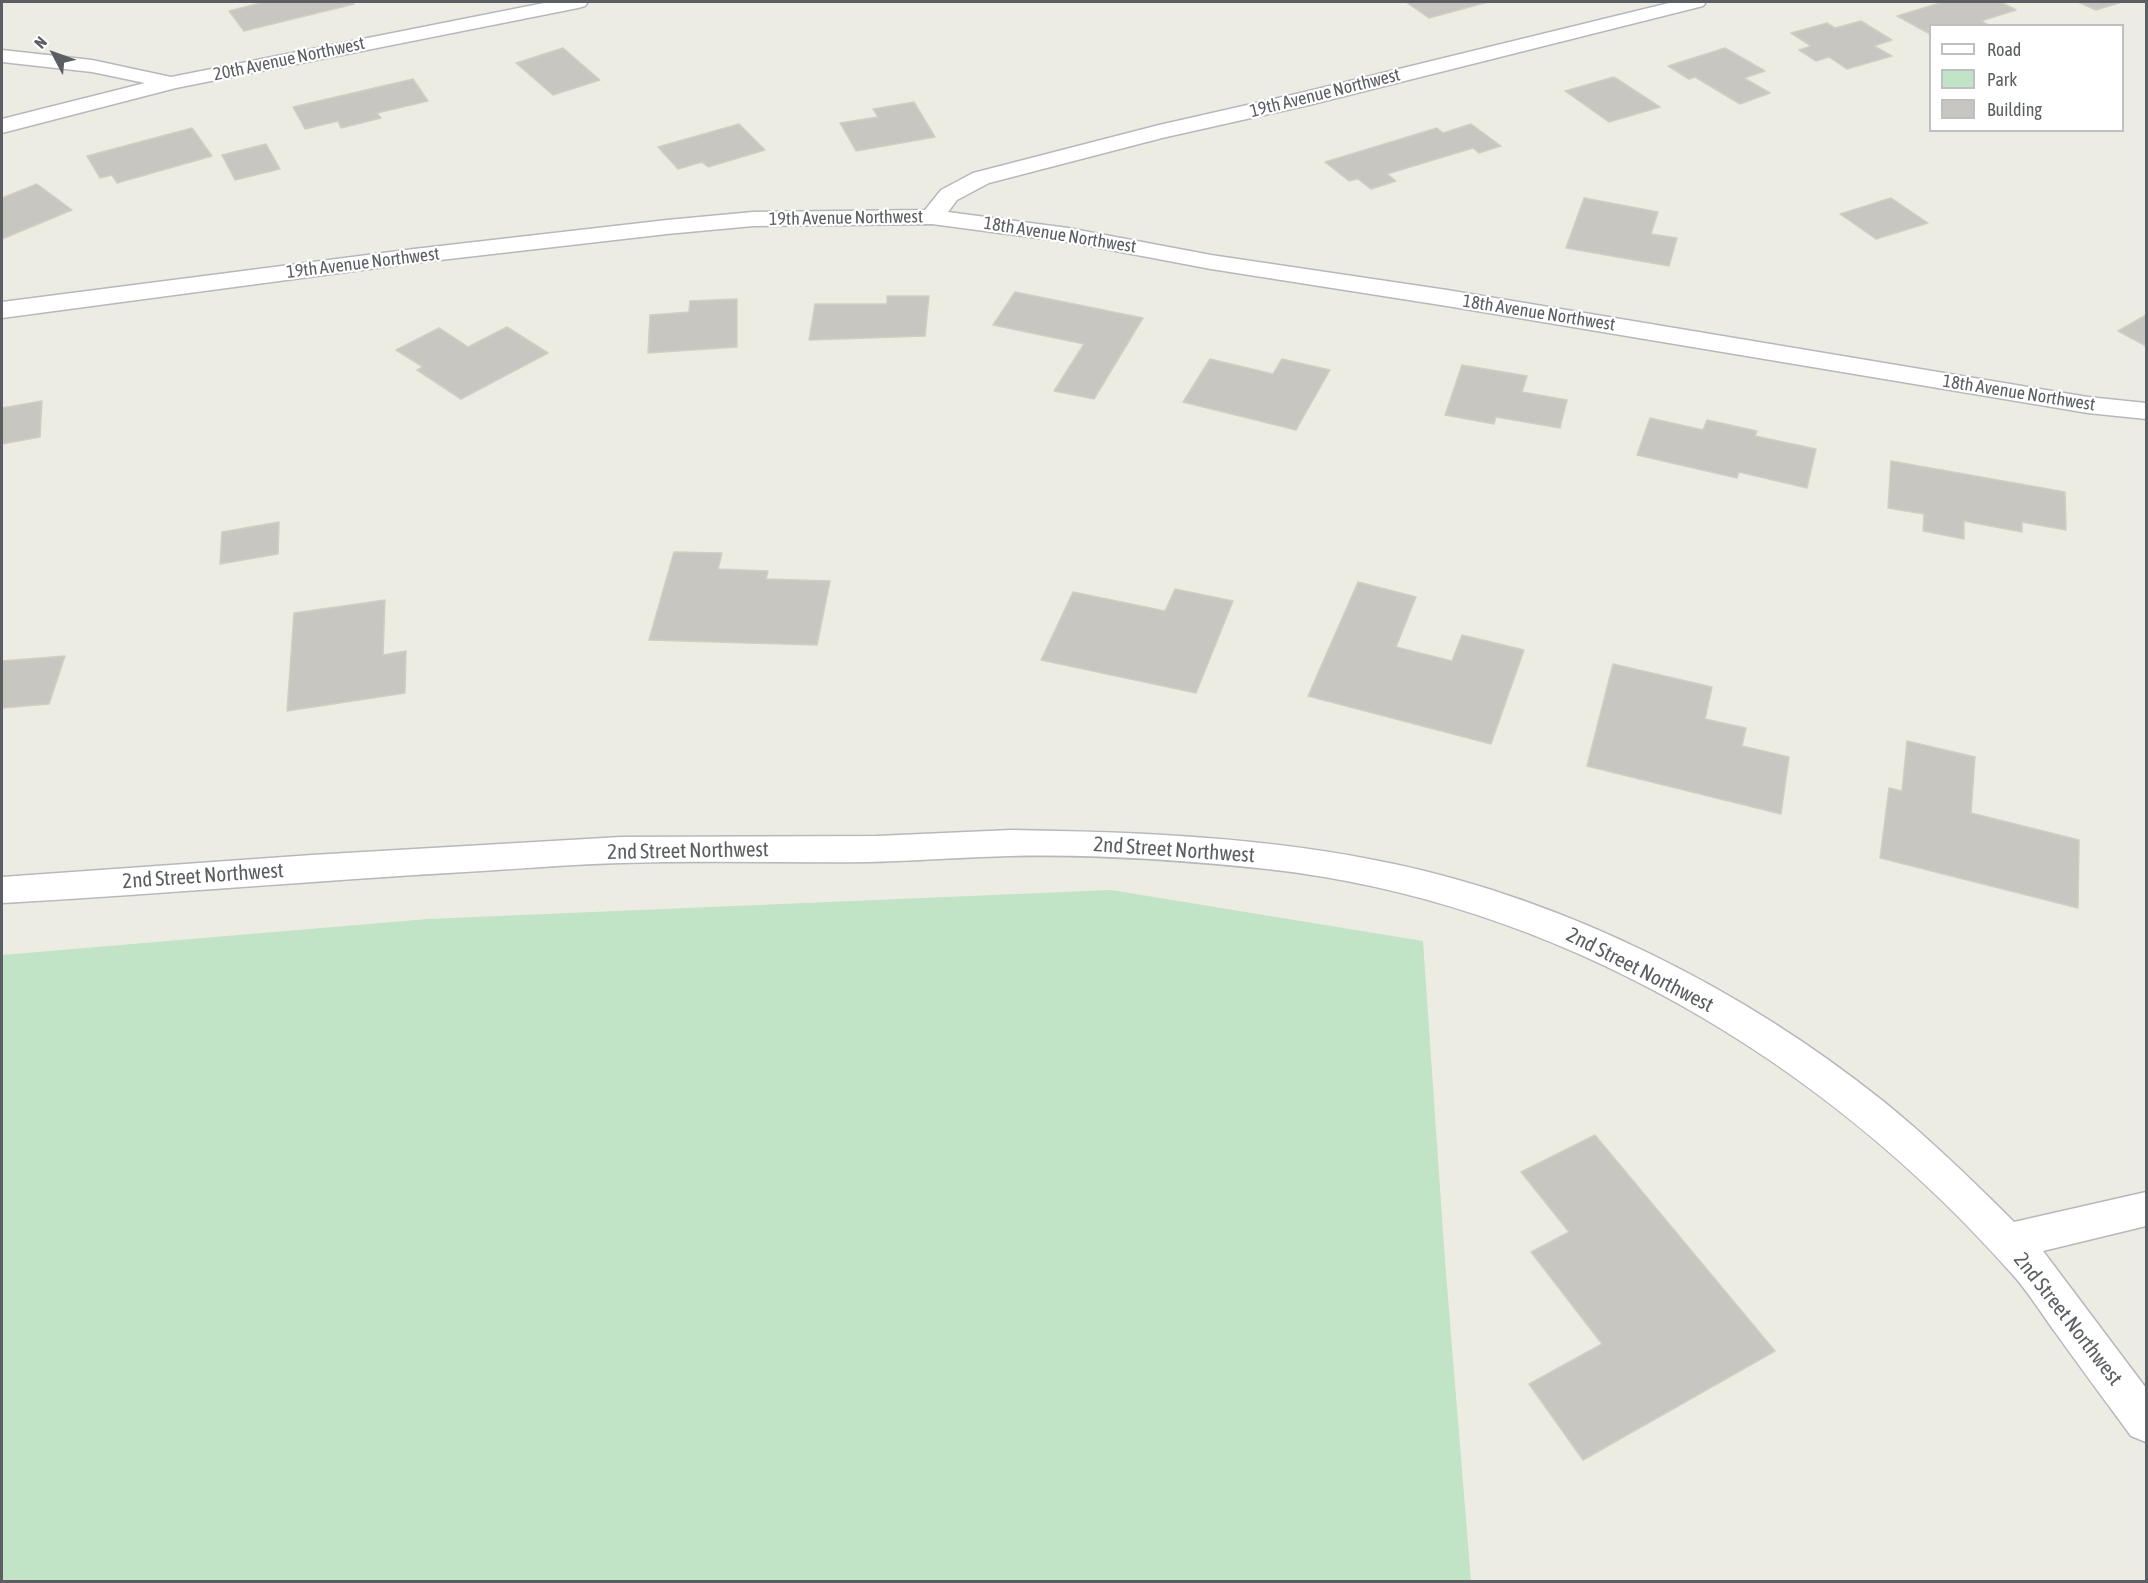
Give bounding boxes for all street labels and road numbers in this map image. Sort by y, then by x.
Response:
street label: 20th Avenue Northwest [211,32,367,86]
street label: 19th Avenue Northwest [1248,64,1402,122]
street label: 19th Avenue Northwest [769,206,923,230]
street label: 18th Avenue Northwest [982,212,1138,258]
street label: 19th Avenue Northwest [285,243,441,283]
street label: 18th Avenue Northwest [1461,290,1617,336]
street label: 18th Avenue Northwest [1941,370,2097,416]
street label: 2nd Street Northwest [1092,832,1256,868]
street label: 2nd Street Northwest [607,837,769,865]
street label: 2nd Street Northwest [121,858,285,894]
street label: 2nd Street Northwest [1562,922,1718,1018]
street label: 2nd Street Northwest [2008,1248,2128,1390]

